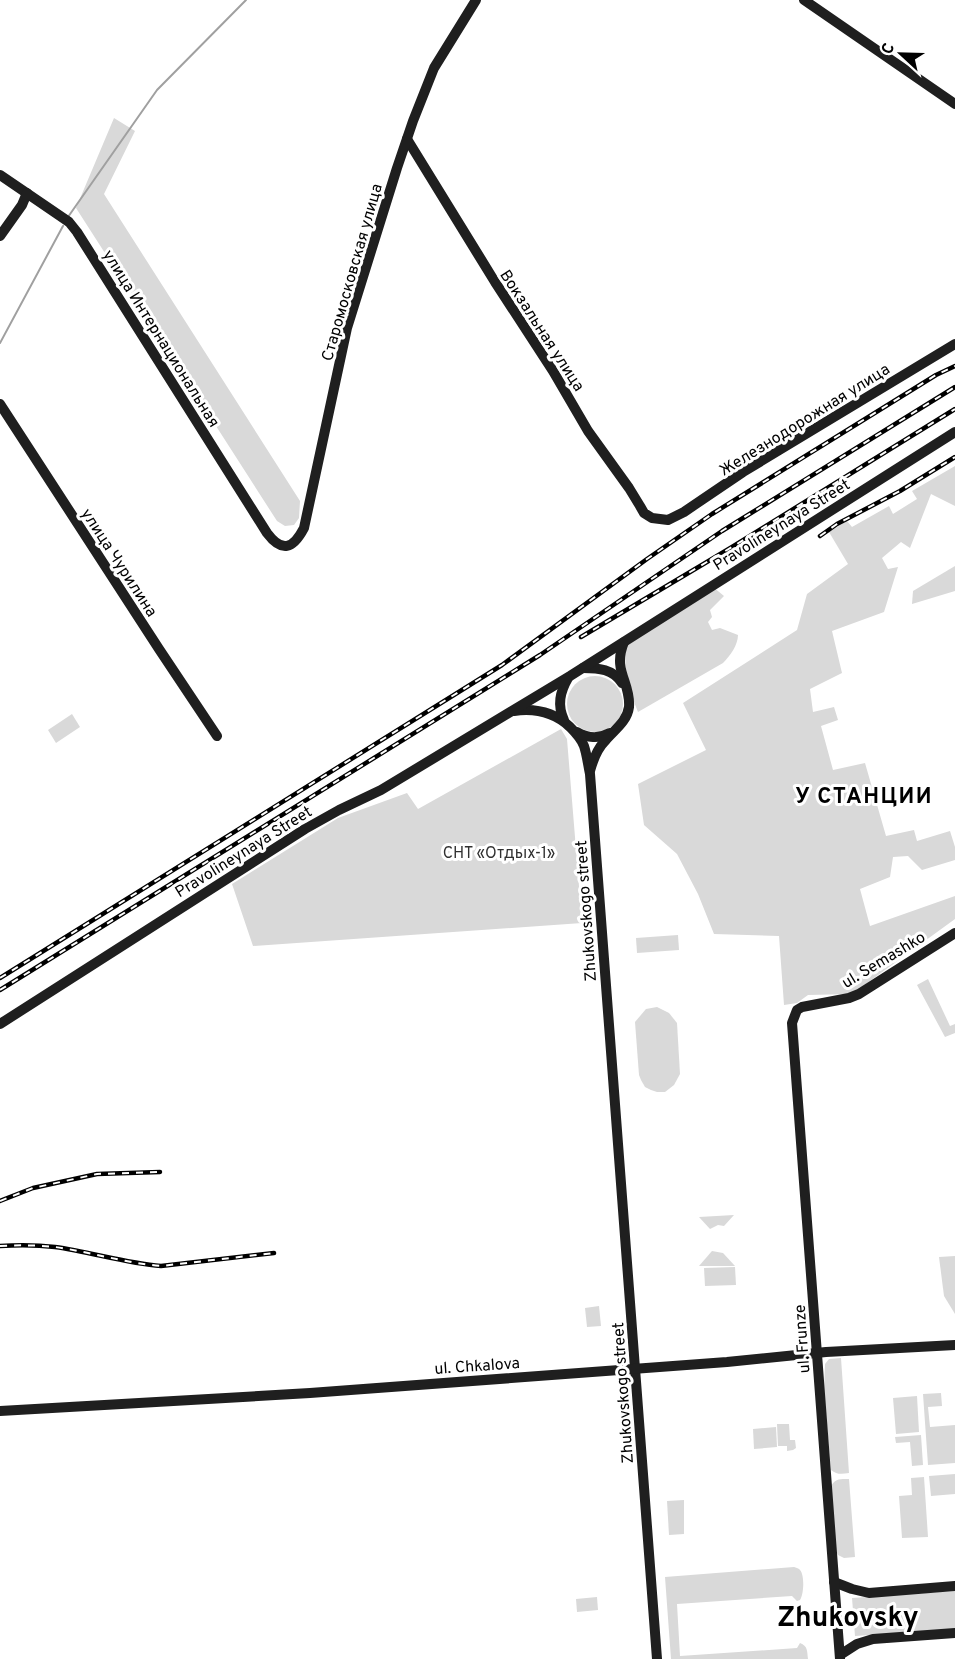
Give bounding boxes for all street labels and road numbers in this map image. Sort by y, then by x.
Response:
street label: Старомосковская улица [318,182,388,364]
street label: улица Интернациональная [97,247,223,432]
street label: Вокзальная улица [495,267,588,396]
street label: Железнодорожная улица [716,360,894,481]
street label: Pravolineynaya Street [710,475,854,576]
street label: улица Чурилина [76,505,161,621]
street label: Pravolineynaya Street [172,802,316,903]
street label: Zhukovskogo street [572,840,602,982]
street label: ul. Semashko [839,928,930,994]
street label: ul. Frunze [791,1304,815,1374]
street label: Zhukovskogo street [609,1322,639,1464]
street label: ul. Chkalova [434,1354,521,1380]

